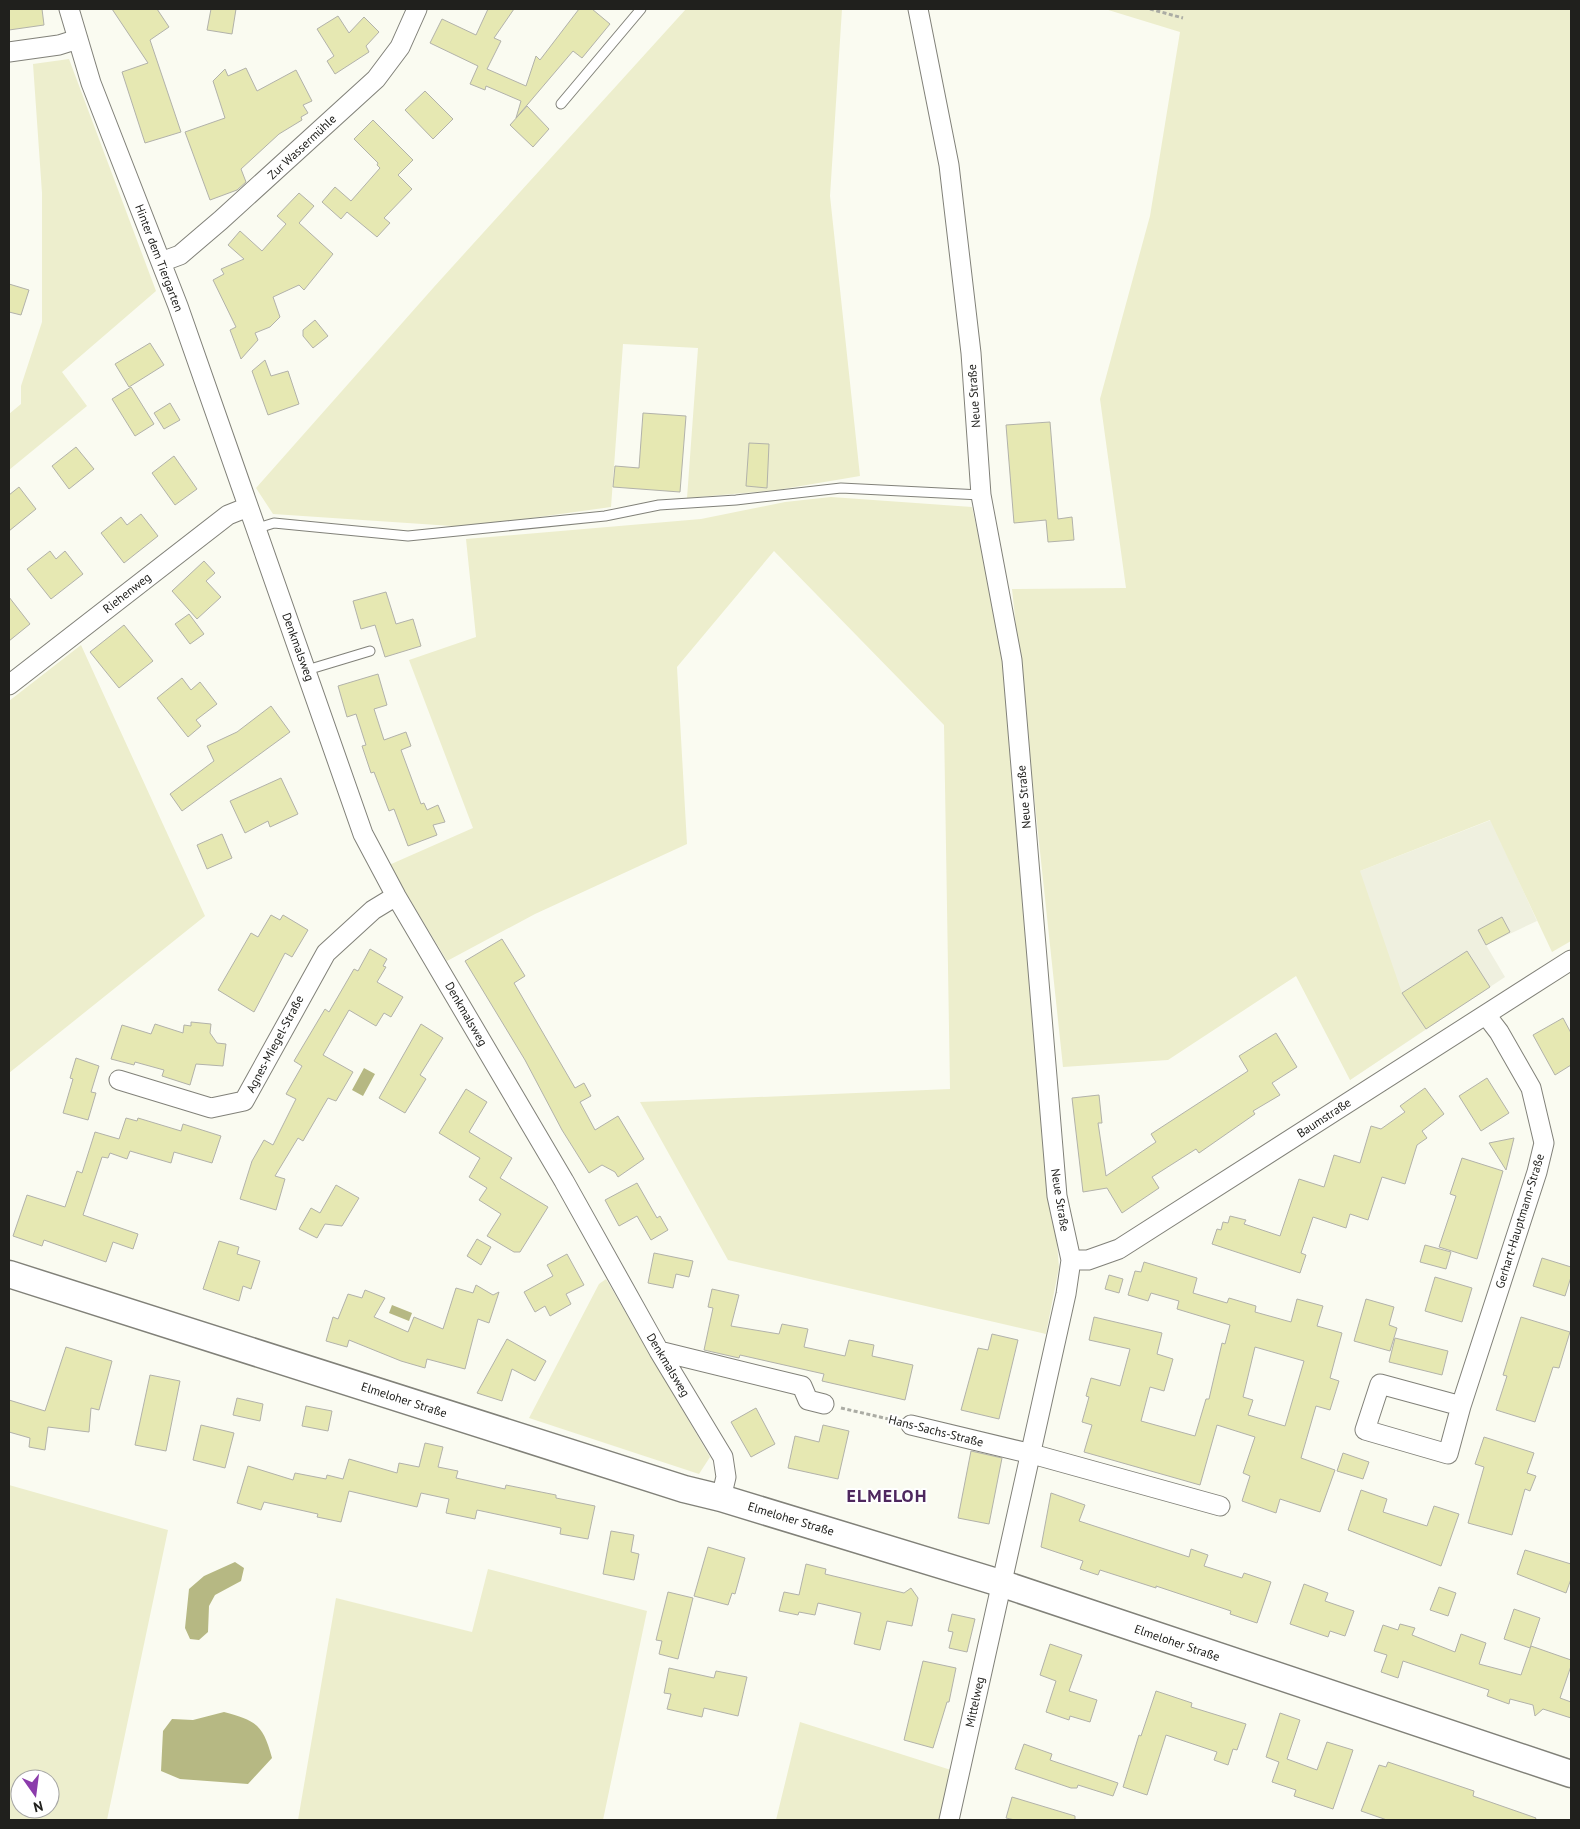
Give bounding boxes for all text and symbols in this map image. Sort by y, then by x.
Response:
street label: Zur Wassermühle [264,111,339,182]
street label: Hinter dem Tiergarten [132,202,187,314]
street label: Neue Straße [964,364,983,428]
street label: Riehenweg [100,569,154,616]
street label: Denkmalsweg [279,611,318,683]
street label: Neue Straße [1013,765,1034,829]
street label: Denkmalsweg [442,979,491,1049]
street label: Agnes-Miegel-Straße [243,993,307,1095]
street label: Baumstraße [1294,1095,1354,1141]
street label: Gerhart-Hauptmann-Straße [1492,1152,1547,1290]
street label: Neue Straße [1048,1167,1073,1233]
street label: Denkmalsweg [644,1330,693,1399]
street label: Elmeloher Straße [359,1379,449,1420]
street label: Hans-Sachs-Straße [887,1411,985,1450]
district label: ELMELOH [847,1484,927,1507]
street label: Elmeloher Straße [746,1498,836,1539]
street label: Elmeloher Straße [1132,1621,1222,1664]
street label: Mittelweg [962,1675,987,1729]
north arrow [10,1769,60,1819]
text: N [32,1797,45,1816]

